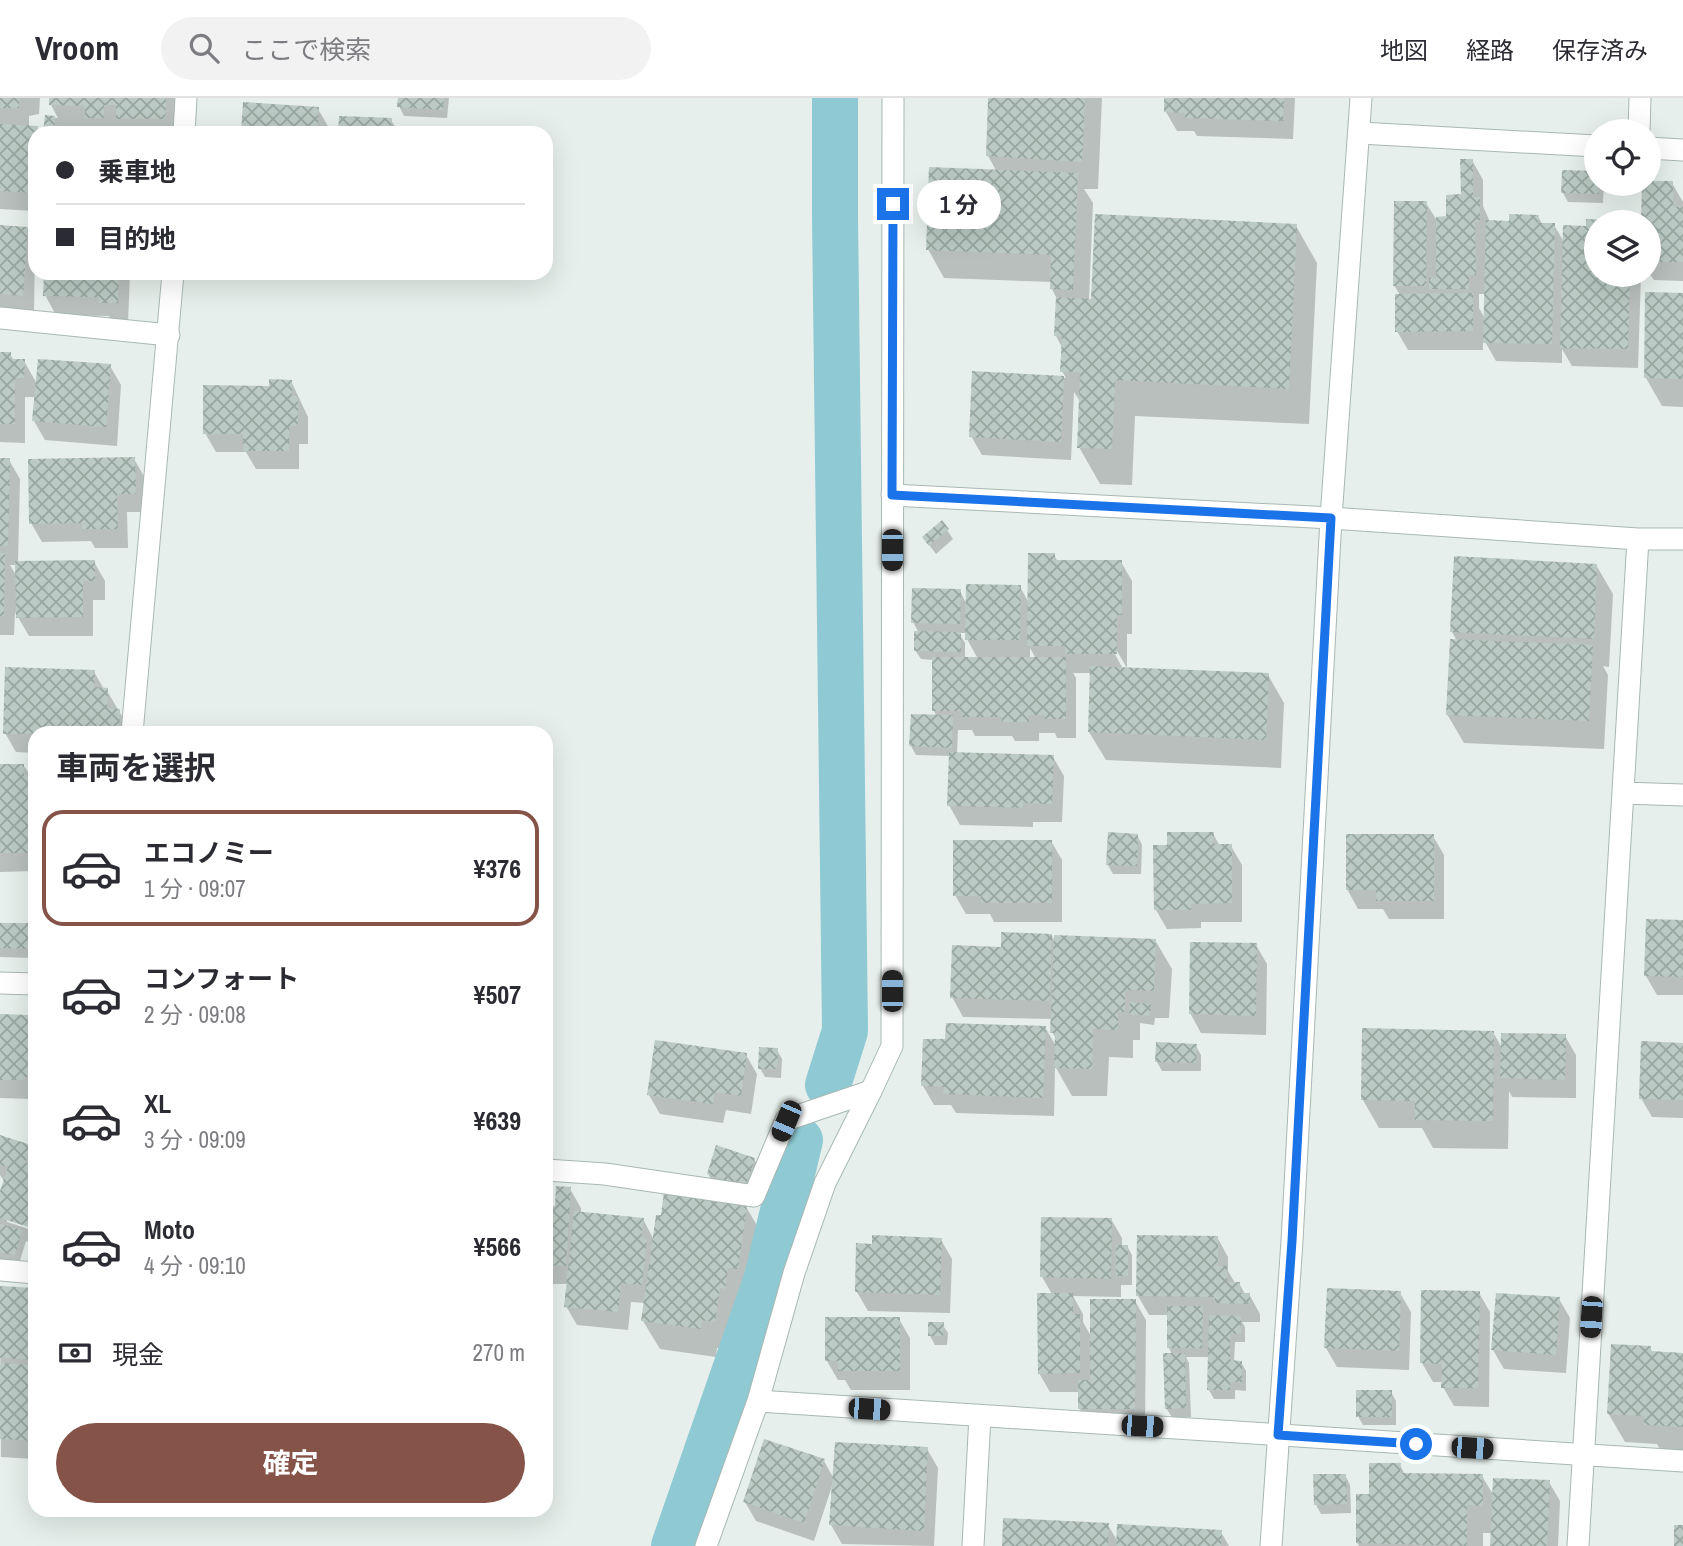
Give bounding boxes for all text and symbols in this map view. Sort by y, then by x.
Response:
search box [161,17,651,80]
text: Vroom [35,26,119,70]
icon: search [185,29,223,67]
text: ここで検索 [241,32,371,67]
text: 地図 [1380,34,1428,66]
text: 経路 [1466,34,1514,66]
text: 保存済み [1552,34,1648,66]
map controls [1584,119,1661,287]
button: locate [1584,119,1661,196]
text: 乗車地 [98,154,176,189]
callout: 1 分 [917,180,1001,228]
route end [877,188,909,220]
text: 1 分 [940,189,978,220]
button: layers [1584,210,1661,287]
text: 目的地 [98,221,176,256]
car [882,529,903,571]
text: 車両を選択 [56,746,216,789]
text: エコノミー [144,835,274,870]
icon: car [60,837,123,900]
text: ¥376 [474,851,521,886]
text: 1 分 · 09:07 [144,873,246,904]
text: コンフォート [144,961,299,996]
icon: car [60,963,123,1026]
car [882,970,903,1012]
text: ¥507 [474,977,521,1012]
text: 2 分 · 09:08 [144,999,246,1030]
text: XL [144,1086,171,1121]
icon: car [60,1089,123,1152]
car [769,1098,804,1144]
text: ¥639 [474,1103,521,1138]
text: 3 分 · 09:09 [144,1124,246,1155]
text: Moto [144,1212,195,1247]
icon: car [60,1215,123,1278]
text: ¥566 [474,1229,521,1264]
text: 4 分 · 09:10 [144,1250,246,1281]
car [1580,1295,1603,1339]
icon: cash [56,1334,94,1372]
text: 現金 [112,1337,164,1372]
text: 270 m [473,1337,525,1368]
car [848,1397,891,1421]
car [1121,1414,1164,1438]
button: 確定 [56,1423,525,1503]
route start [1400,1428,1432,1460]
car [1451,1436,1494,1460]

